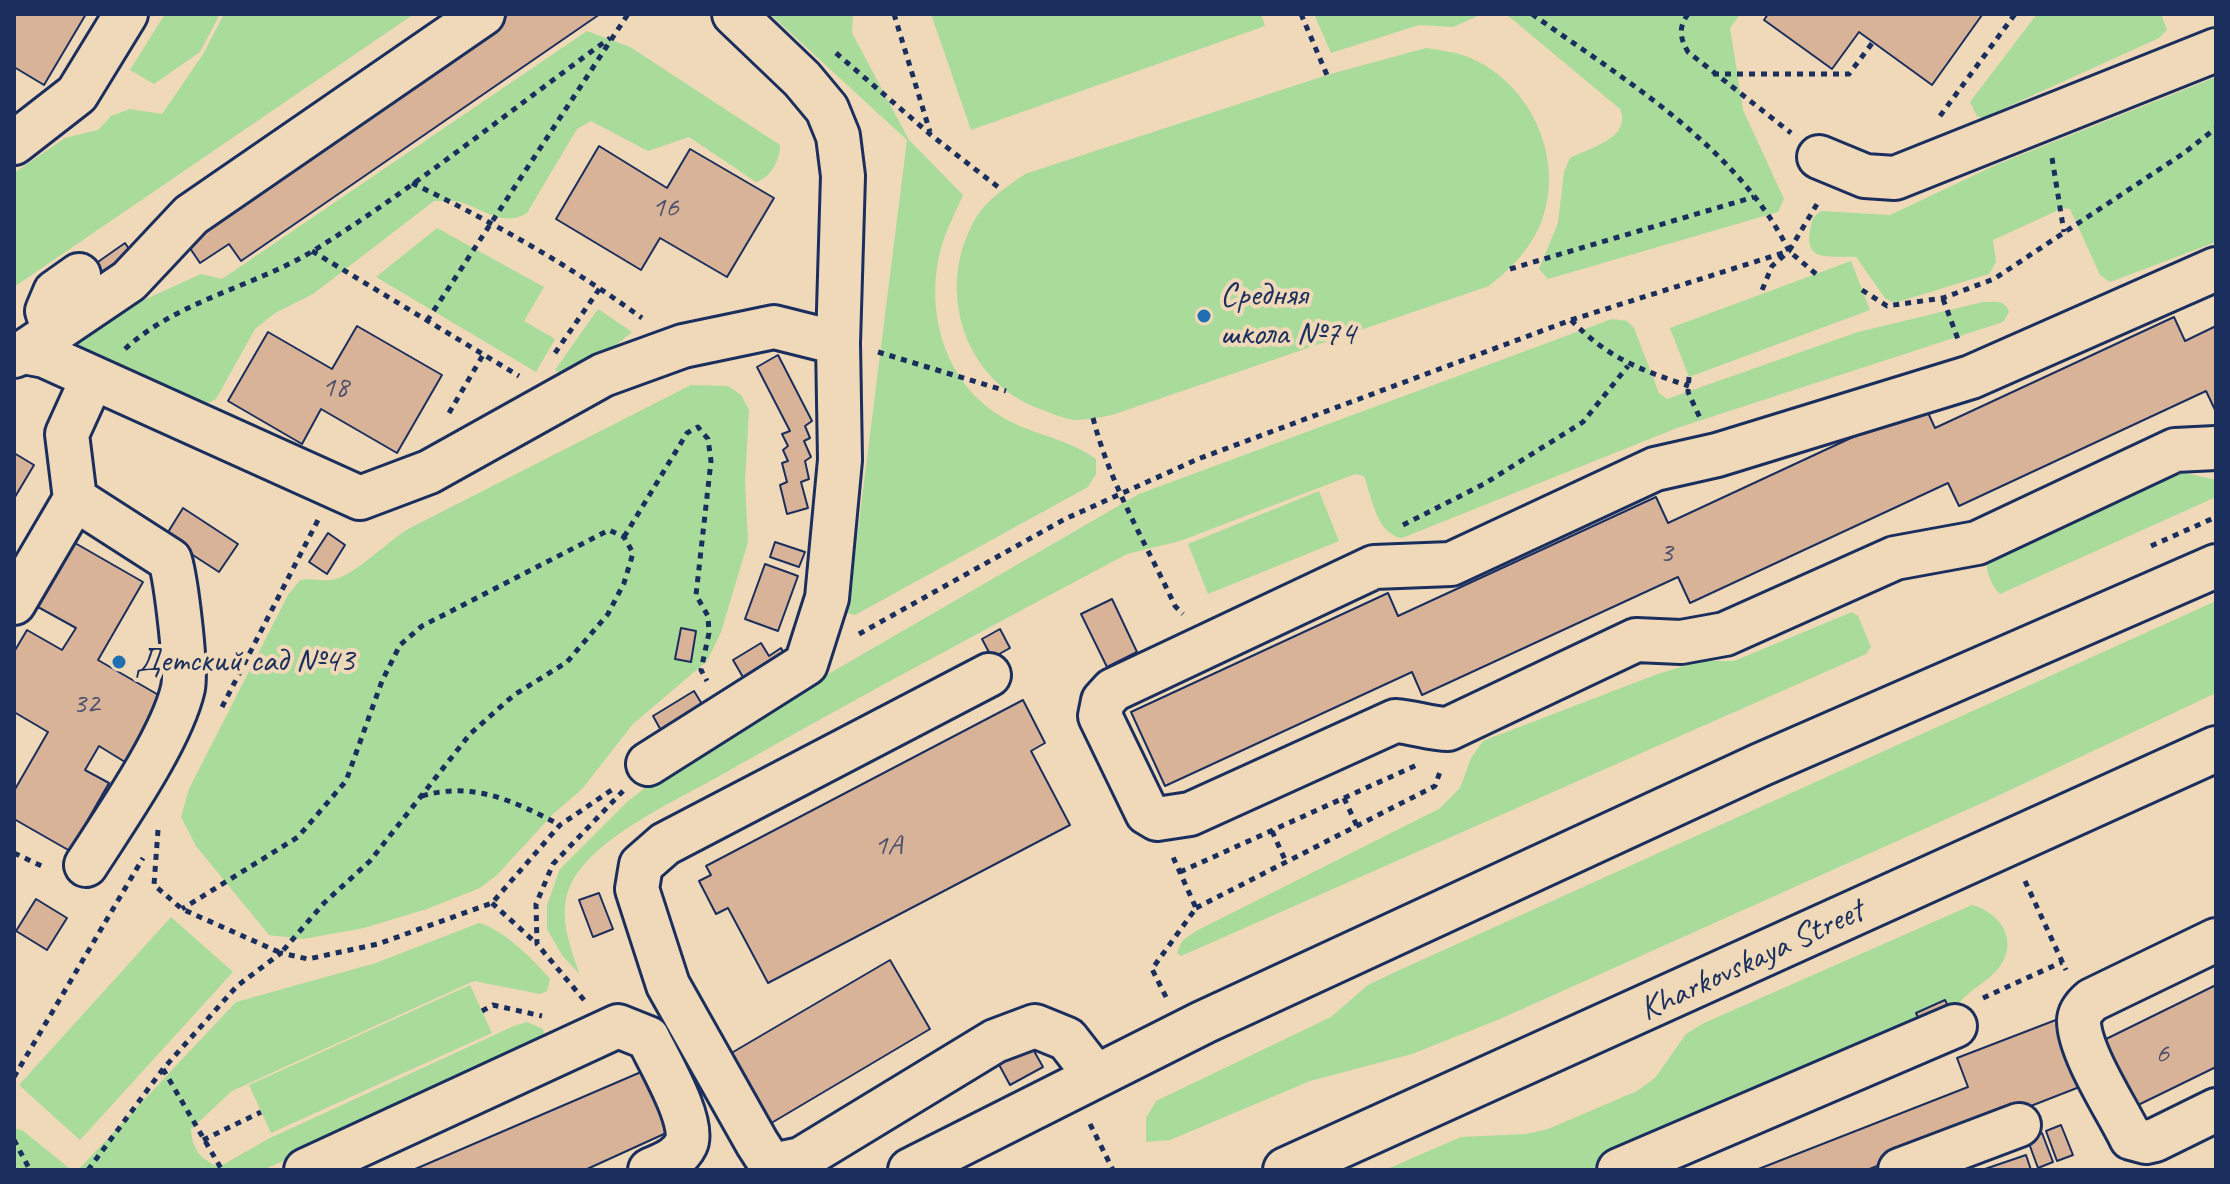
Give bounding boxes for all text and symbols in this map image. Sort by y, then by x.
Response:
house number: 16 [652,190,678,226]
place label: Средняя школа №74 [1220,276,1355,356]
marker: Средняя школа №74 [1195,307,1213,325]
house number: 18 [322,370,348,406]
house number: 3 [1659,535,1673,571]
place label: Детский сад №43 [135,642,354,682]
marker: Детский сад №43 [110,653,128,671]
house number: 32 [73,686,99,722]
house number: 1А [874,828,902,864]
street label: Kharkovskaya Street [1634,891,1870,1031]
house number: 6 [2155,1036,2169,1072]

